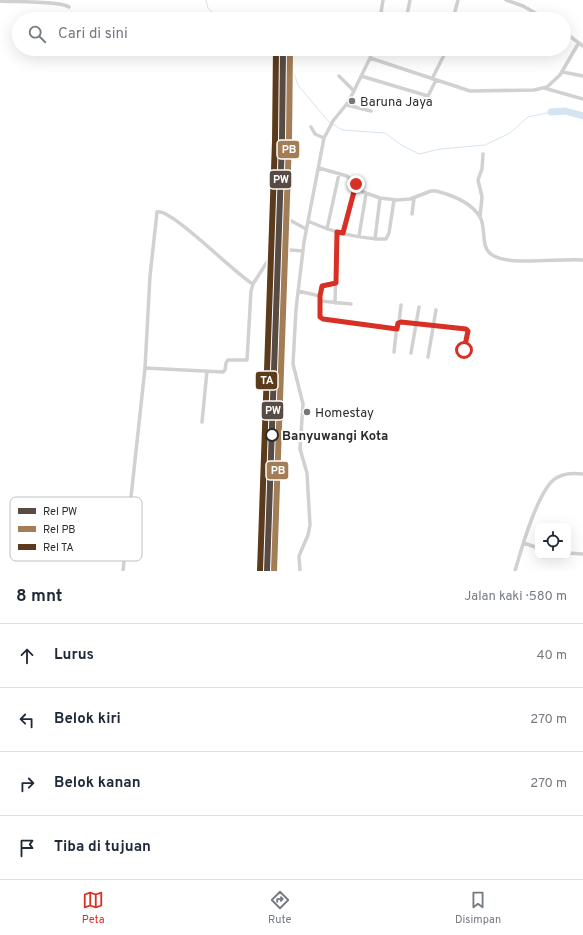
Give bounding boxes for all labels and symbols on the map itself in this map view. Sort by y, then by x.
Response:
place label: Baruna Jaya [360,95,433,111]
marker: Baruna Jaya [347,96,357,106]
line badge: PB [277,140,300,159]
text: PB [282,143,296,157]
line badge: PW [269,170,292,189]
text: PW [273,173,289,187]
route end [347,175,365,193]
route start [455,341,473,359]
line badge: TA [255,371,278,390]
text: TA [260,374,274,388]
line badge: PW [261,401,284,420]
text: PW [265,404,281,418]
place label: Homestay [315,406,374,422]
marker: Homestay [302,407,312,417]
marker: Banyuwangi Kota [265,428,279,442]
place label: Banyuwangi Kota [282,429,388,445]
line badge: PB [266,461,289,480]
text: PB [271,464,285,478]
legend [10,497,142,561]
text: Rel PW [43,505,77,519]
text: Rel PB [43,523,76,537]
text: Rel TA [43,541,74,555]

